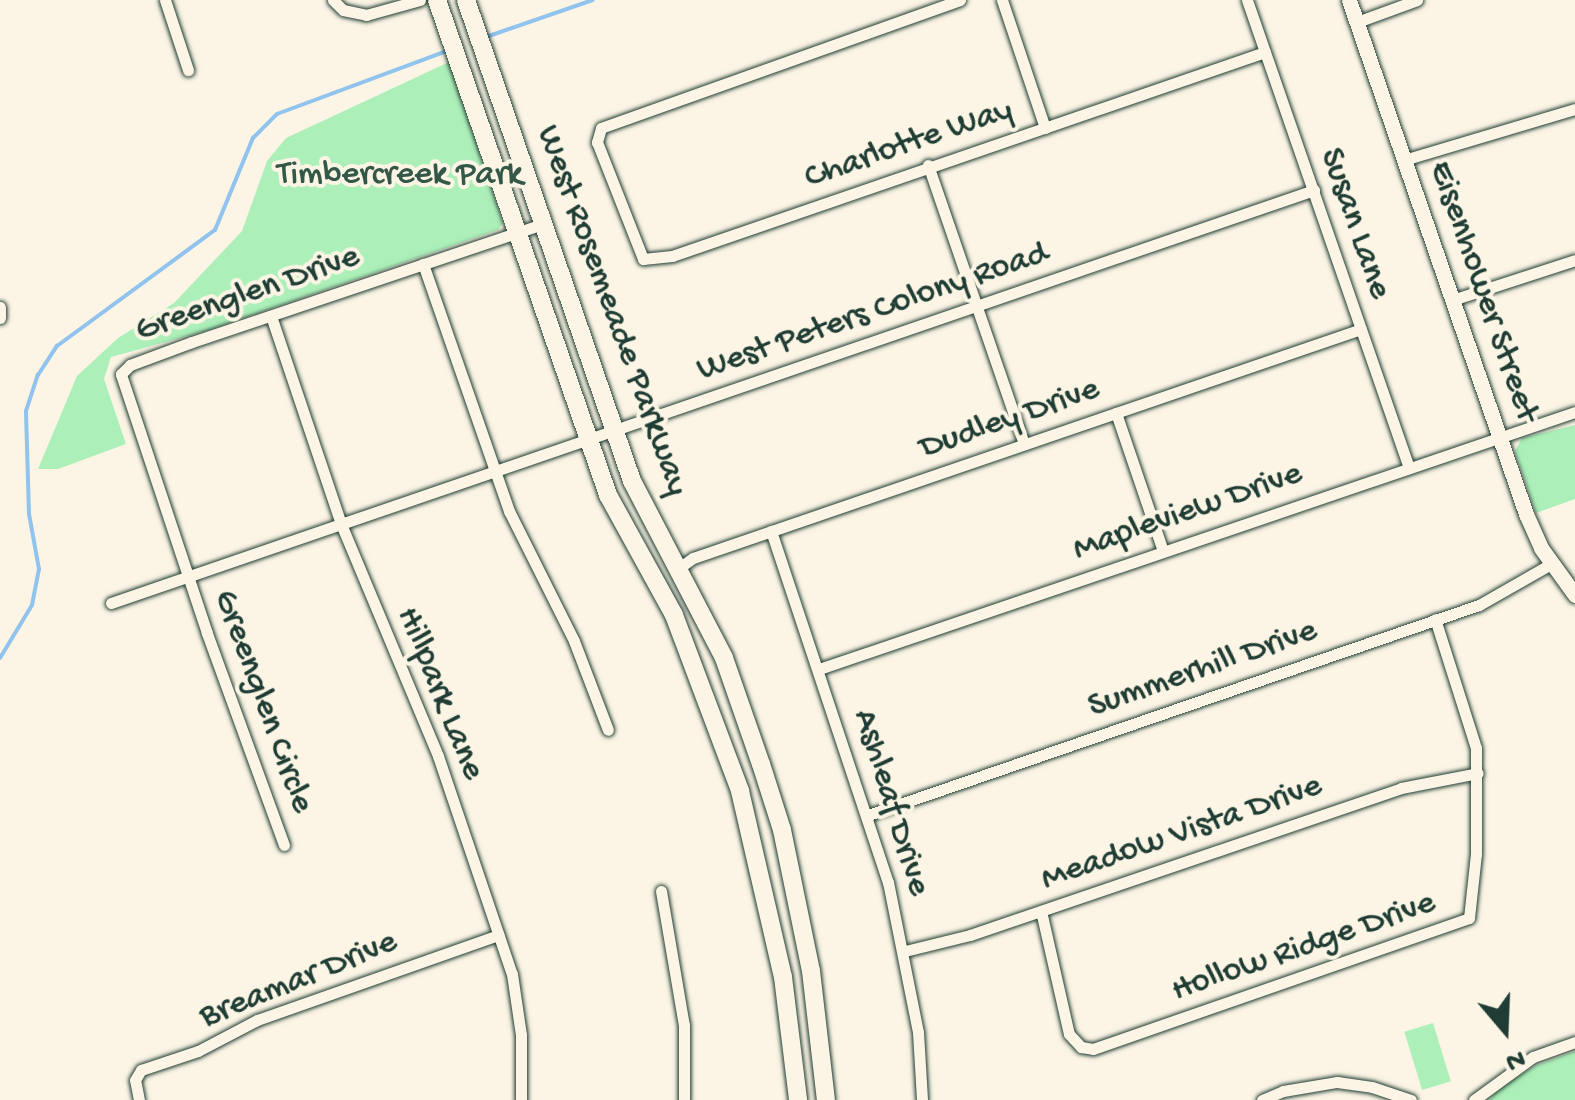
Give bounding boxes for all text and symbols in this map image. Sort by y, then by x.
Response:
street label: Charlotte Way [800,90,1018,200]
street label: West Rosemeade Parkway [524,120,698,502]
street label: Susan Lane [1309,143,1399,305]
park label: Timbercreek Park [277,155,523,197]
street label: Eisenhower Street [1418,156,1546,428]
street label: West Peters Colony Road [692,233,1054,393]
street label: Greenglen Drive [130,237,366,353]
street label: Dudley Drive [915,370,1105,470]
street label: Mapleview Drive [1068,454,1308,572]
street label: Greenglen Circle [202,585,322,819]
street label: Hillpark Lane [385,601,493,787]
street label: Summerhill Drive [1083,611,1323,729]
street label: Ashleaf Drive [842,705,938,901]
street label: Meadow Vista Drive [1036,766,1328,902]
street label: Hollow Ridge Drive [1167,883,1441,1013]
street label: Breamar Drive [194,922,404,1040]
north arrow [1455,980,1555,1080]
text: N [1501,1040,1529,1077]

